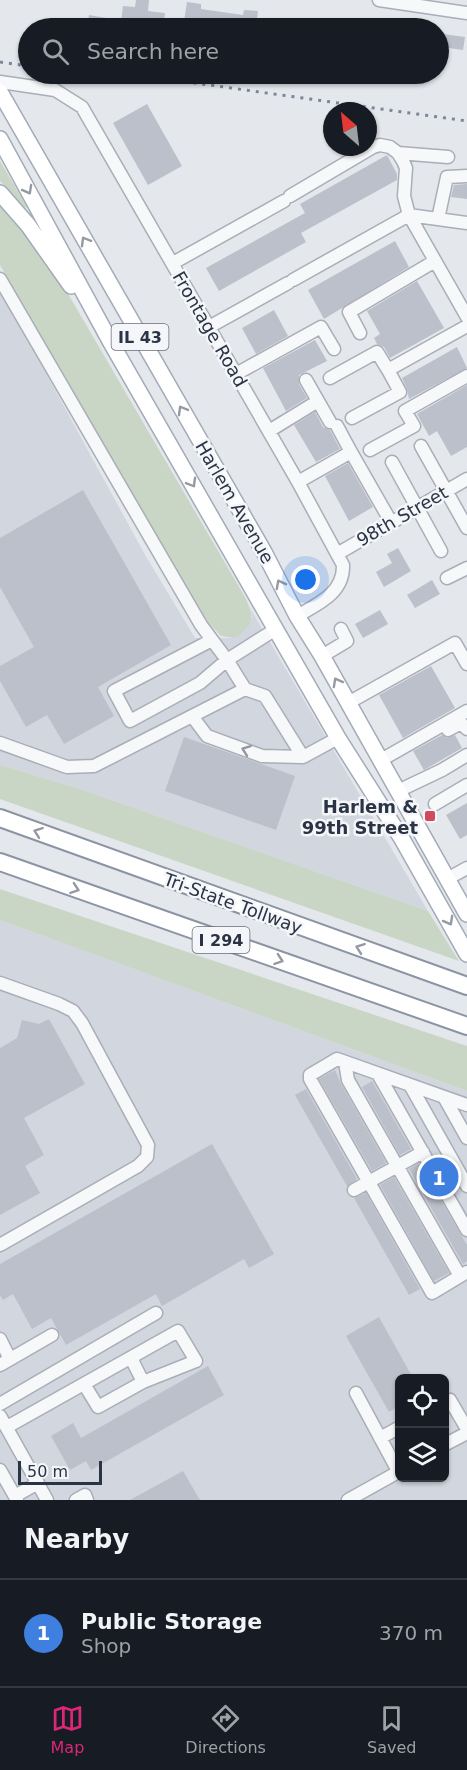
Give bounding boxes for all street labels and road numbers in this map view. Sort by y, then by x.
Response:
street label: Frontage Road [168,267,252,391]
road number: IL 43 [112,324,168,350]
street label: Harlem Avenue [191,437,279,567]
street label: 98th Street [353,481,451,551]
street label: Tri-State Tollway [160,868,306,938]
road number: I 294 [192,927,250,953]

